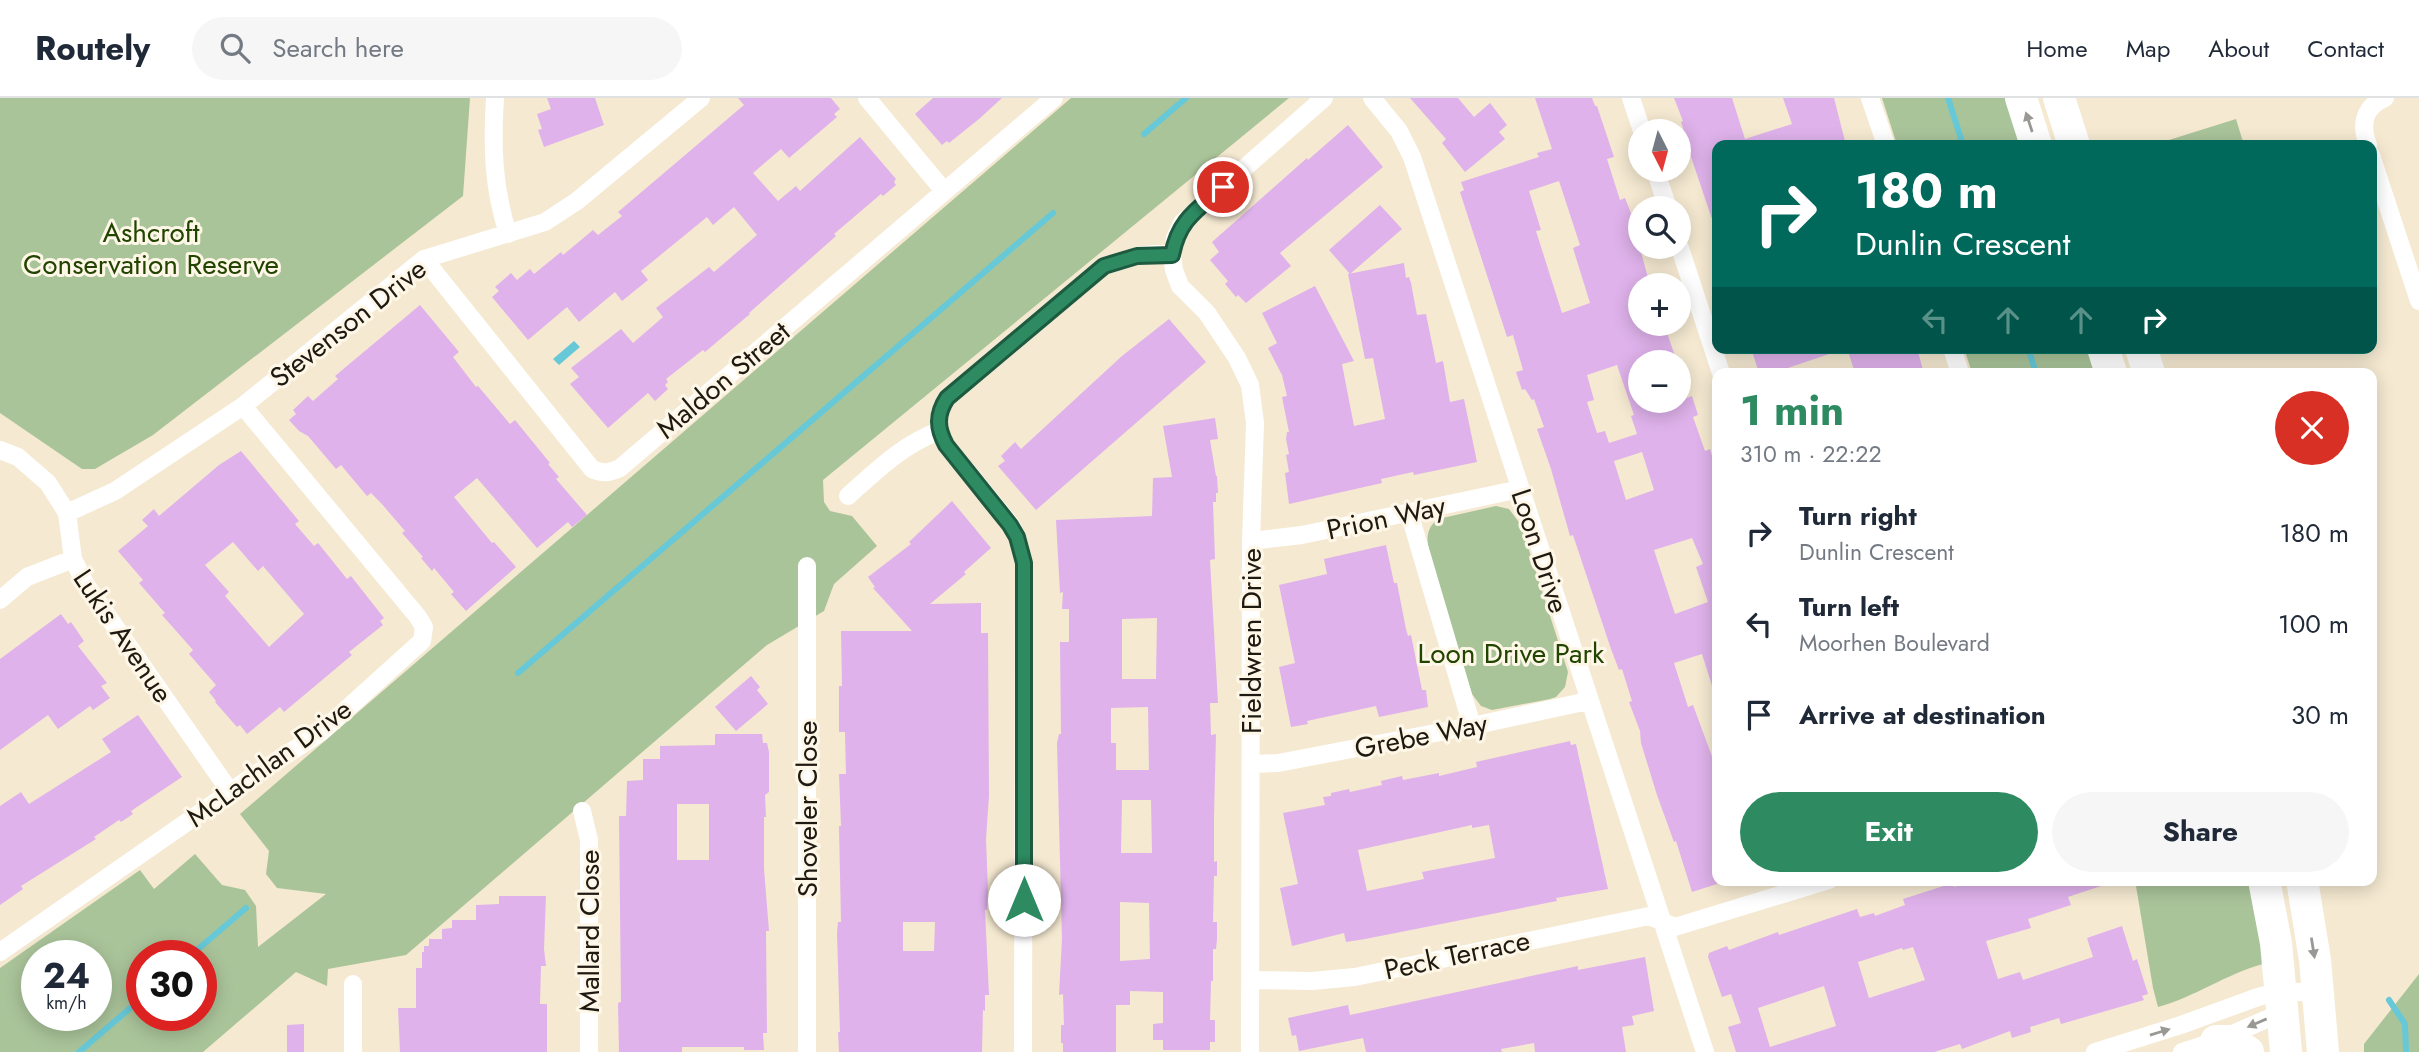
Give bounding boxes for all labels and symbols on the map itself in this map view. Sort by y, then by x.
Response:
one-way arrow [2023,111,2033,132]
north arrow [1628,119,1690,182]
pin [1193,157,1253,217]
park label: Ashcroft Conservation Reserve [23,212,279,285]
street label: Stevenson Drive [261,249,435,397]
street label: Maldon Street [647,311,799,448]
street label: Loon Drive [1501,484,1579,618]
street label: Prion Way [1323,485,1450,551]
street label: Fieldwren Drive [1231,548,1272,734]
street label: Lukis Avenue [63,561,183,711]
park label: Loon Drive Park [1418,633,1605,674]
street label: McLachlan Drive [178,689,360,837]
street label: Grebe Way [1351,703,1492,769]
street label: Shoveler Close [787,721,828,897]
street label: Mallard Close [569,849,610,1013]
position arrow [987,863,1061,937]
street label: Peck Terrace [1380,920,1534,990]
one-way arrow [2308,937,2319,959]
speed limit sign: 30 [126,940,217,1031]
one-way arrow [2247,1018,2268,1029]
one-way arrow [2150,1026,2171,1036]

